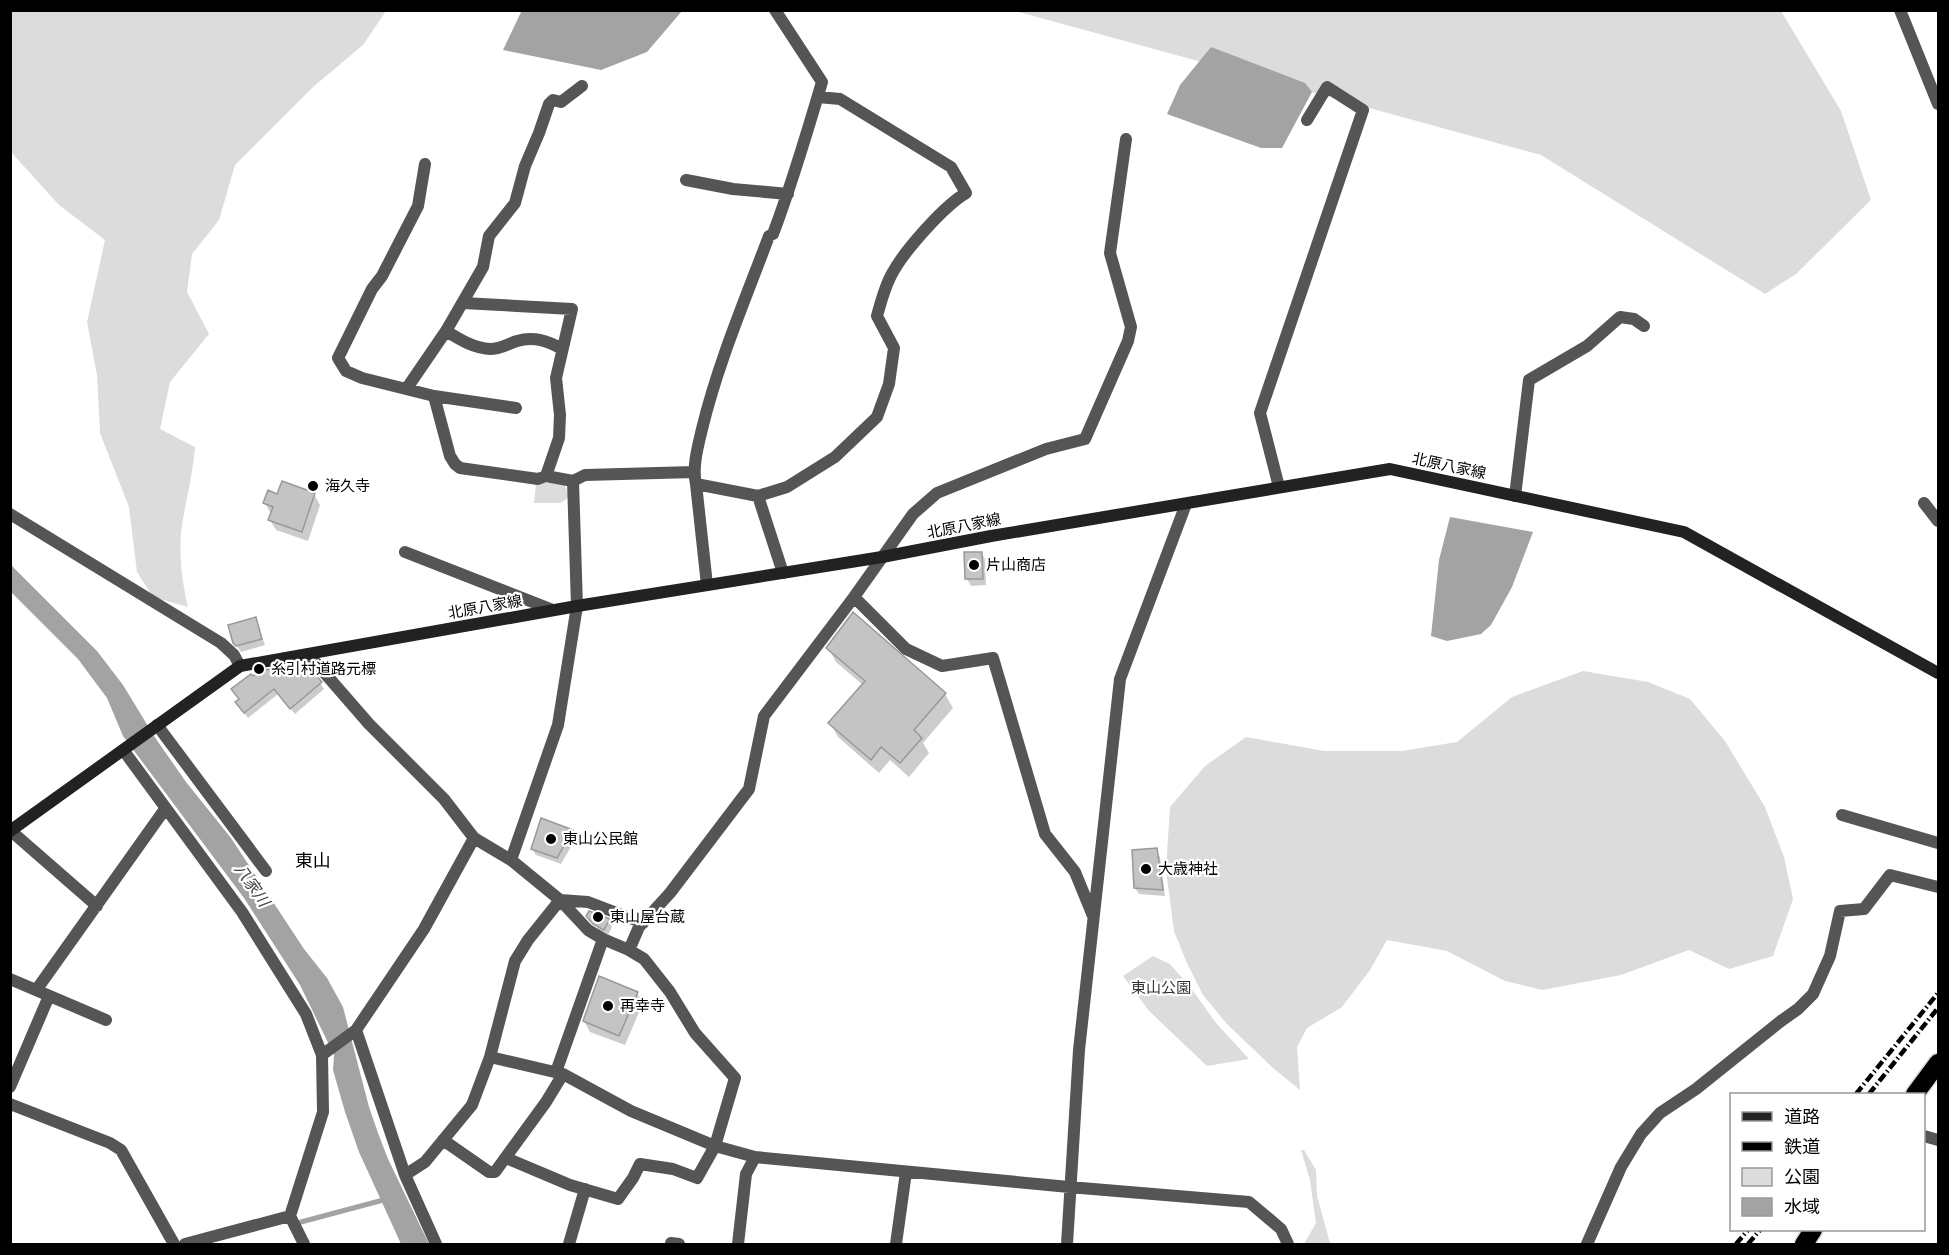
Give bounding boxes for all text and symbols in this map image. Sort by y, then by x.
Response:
street label: 北原八家線 [1410,449,1488,483]
place label: 海久寺 [325,477,370,495]
marker: 海久寺 [306,479,320,493]
street label: 北原八家線 [925,510,1003,542]
place label: 片山商店 [986,556,1046,574]
marker: 片山商店 [967,558,981,572]
street label: 北原八家線 [446,592,524,622]
place label: 糸引村道路元標 [271,660,376,678]
marker: 糸引村道路元標 [252,662,266,676]
place label: 東山公民館 [563,830,638,848]
marker: 東山公民館 [544,832,558,846]
district label: 東山 [295,850,331,871]
water label: 八家川 [230,860,275,912]
place label: 大歳神社 [1158,860,1218,878]
marker: 大歳神社 [1139,862,1153,876]
place label: 東山屋台蔵 [610,908,685,926]
marker: 東山屋台蔵 [591,910,605,924]
park label: 東山公園 [1131,979,1191,997]
place label: 再幸寺 [620,997,665,1015]
marker: 再幸寺 [601,999,615,1013]
legend [1730,1093,1925,1231]
text: 道路 [1784,1106,1820,1127]
text: 鉄道 [1784,1136,1820,1157]
text: 公園 [1784,1166,1820,1187]
text: 水域 [1784,1196,1820,1217]

